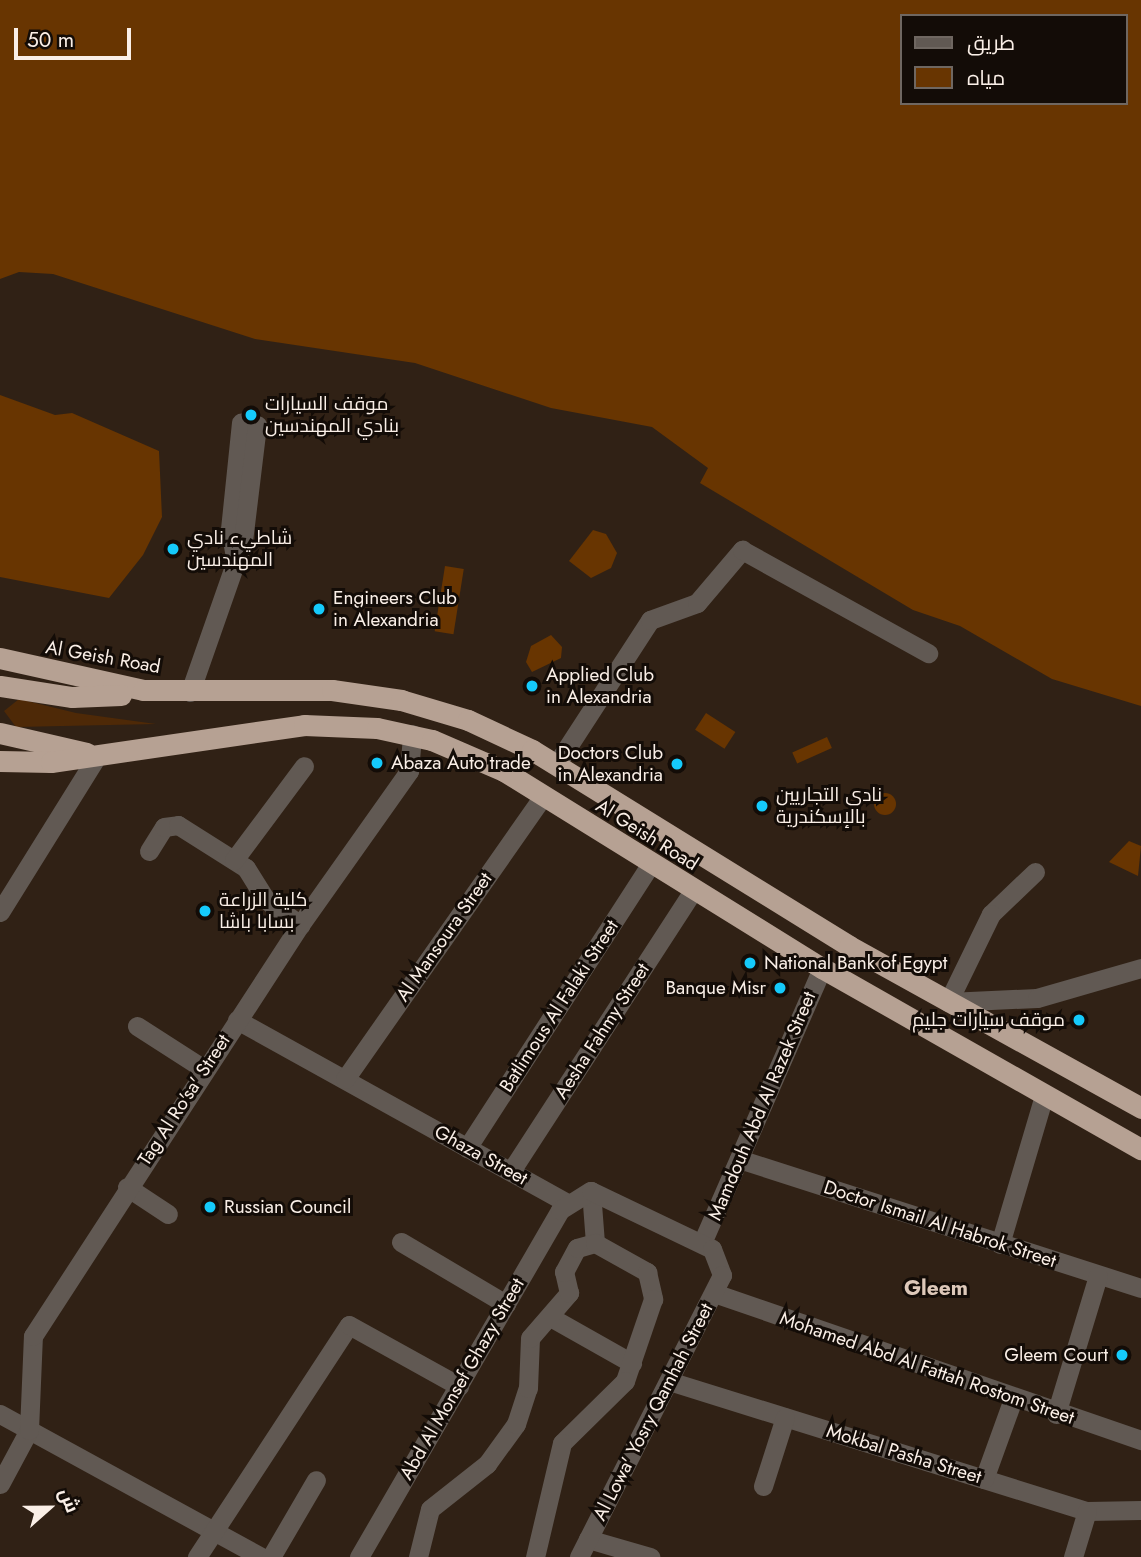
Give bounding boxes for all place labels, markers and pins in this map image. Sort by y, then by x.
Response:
place label: موقف السيارات بنادي المهندسين [265,393,399,437]
marker: موقف السيارات بنادي المهندسين [243,407,259,423]
place label: شاطيء نادي المهندسين [187,527,292,571]
marker: شاطيء نادي المهندسين [165,541,181,557]
place label: Engineers Club in Alexandria [333,587,457,631]
marker: Engineers Club in Alexandria [311,601,327,617]
place label: Applied Club in Alexandria [546,664,654,708]
marker: Applied Club in Alexandria [524,678,540,694]
place label: Doctors Club in Alexandria [557,742,663,786]
place label: Abaza Auto trade [391,752,531,774]
marker: Abaza Auto trade [369,755,385,771]
marker: Doctors Club in Alexandria [669,756,685,772]
place label: نادي التجاريين بالإسكندرية [776,784,882,828]
marker: نادي التجاريين بالإسكندرية [754,798,770,814]
place label: كلية الزراعة بسابا باشا [219,889,307,933]
marker: كلية الزراعة بسابا باشا [197,903,213,919]
place label: National Bank of Egypt [764,952,947,974]
marker: National Bank of Egypt [742,955,758,971]
place label: Banque Misr [665,977,766,999]
marker: Banque Misr [772,980,788,996]
place label: موقف سيارات جليم [912,1009,1065,1031]
marker: موقف سيارات جليم [1071,1012,1087,1028]
place label: Russian Council [224,1196,351,1218]
marker: Russian Council [202,1199,218,1215]
place label: Gleem Court [1004,1344,1108,1366]
marker: Gleem Court [1114,1347,1130,1363]

